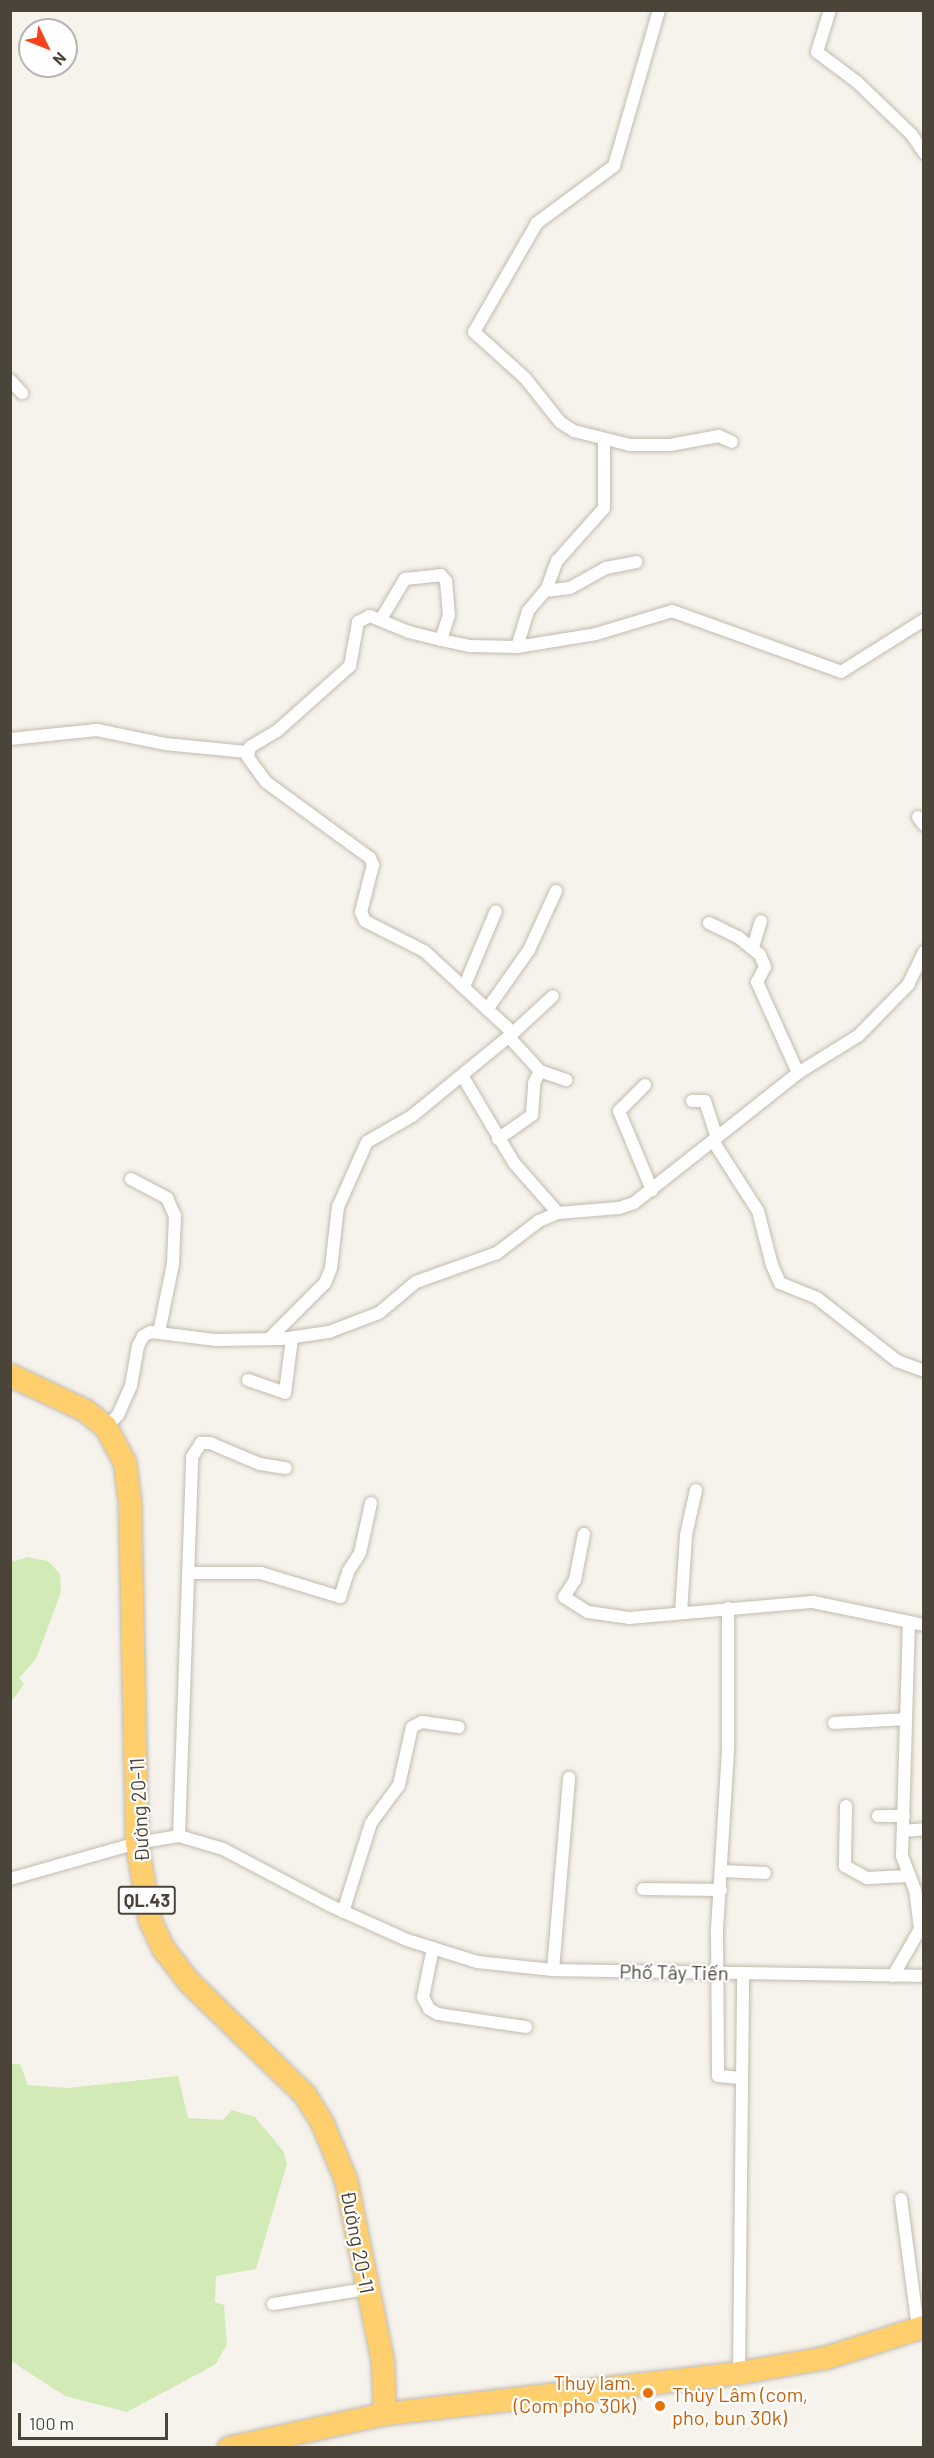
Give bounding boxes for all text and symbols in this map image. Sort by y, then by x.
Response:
north arrow [18,18,78,78]
text: N [49,49,71,70]
street label: Đường 20-11 [124,1757,154,1863]
road number: QL.43 [117,1885,177,1915]
street label: Phố Tây Tiến [619,1959,729,1985]
street label: Đường 20-11 [336,2189,380,2295]
place label: Thuy lam. (Com pho 30k) [514,2370,636,2417]
place label: Thùy Lâm (com, pho, bun 30k) [672,2382,808,2429]
marker: Thuy lam. (Com pho 30k) [641,2386,655,2400]
marker: Thùy Lâm (com, pho, bun 30k) [653,2399,667,2413]
scale bar [21,2401,171,2439]
text: 100 m [29,2412,74,2434]

